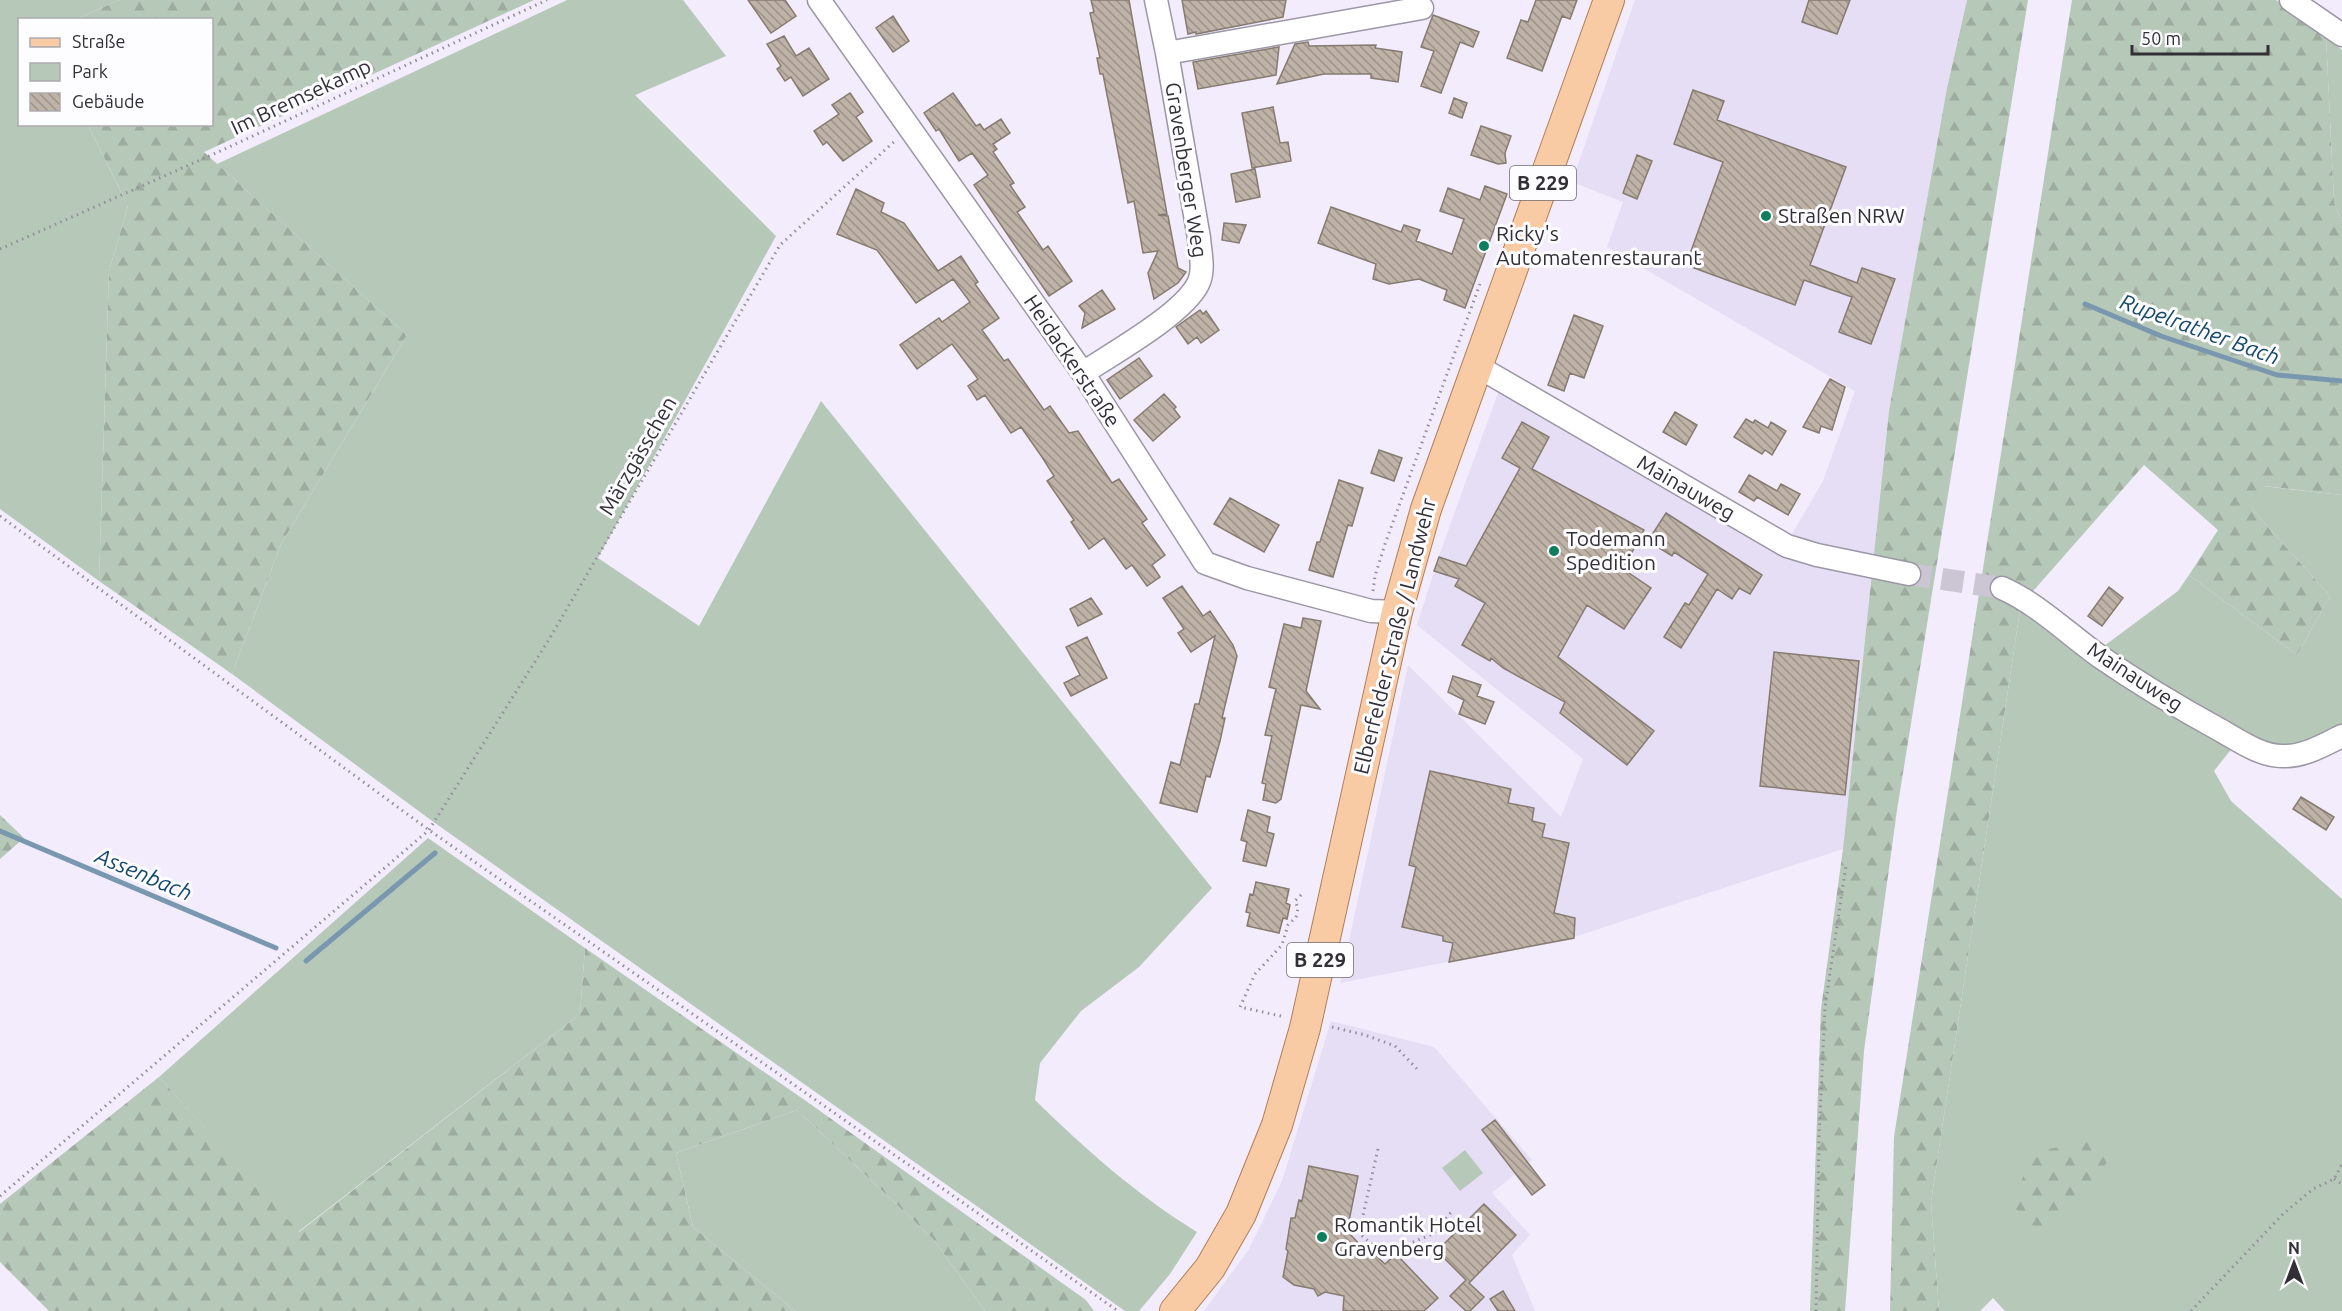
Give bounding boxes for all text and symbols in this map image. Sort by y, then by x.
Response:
legend [18,18,213,126]
scale bar [2132,18,2268,56]
text: 50 m [2141,28,2181,48]
text: Straße [72,31,125,51]
street label: Im Bremsekamp [227,53,374,139]
text: Park [72,61,108,81]
street label: Gravenberger Weg [1161,80,1213,259]
text: Gebäude [72,91,144,111]
road number: B 229 [1510,166,1576,200]
place label: Straßen NRW [1778,203,1905,227]
marker: Straßen NRW [1759,209,1773,223]
place label: Ricky's Automatenrestaurant [1496,221,1701,269]
marker: Ricky's Automatenrestaurant [1477,239,1491,253]
water label: Rupelrather Bach [2117,288,2283,369]
street label: Heidackerstraße [1020,290,1126,431]
street label: Märzgässchen [594,392,681,519]
street label: Mainauweg [1633,450,1740,525]
street label: Elberfelder Straße / Landwehr [1348,495,1440,776]
place label: Todemann Spedition [1566,526,1666,574]
marker: Todemann Spedition [1547,544,1561,558]
street label: Mainauweg [2083,636,2188,716]
water label: Assenbach [91,842,196,905]
road number: B 229 [1287,943,1353,977]
place label: Romantik Hotel Gravenberg [1334,1212,1481,1260]
marker: Romantik Hotel Gravenberg [1315,1230,1329,1244]
north arrow [2264,1233,2324,1293]
text: N [2288,1239,2300,1257]

